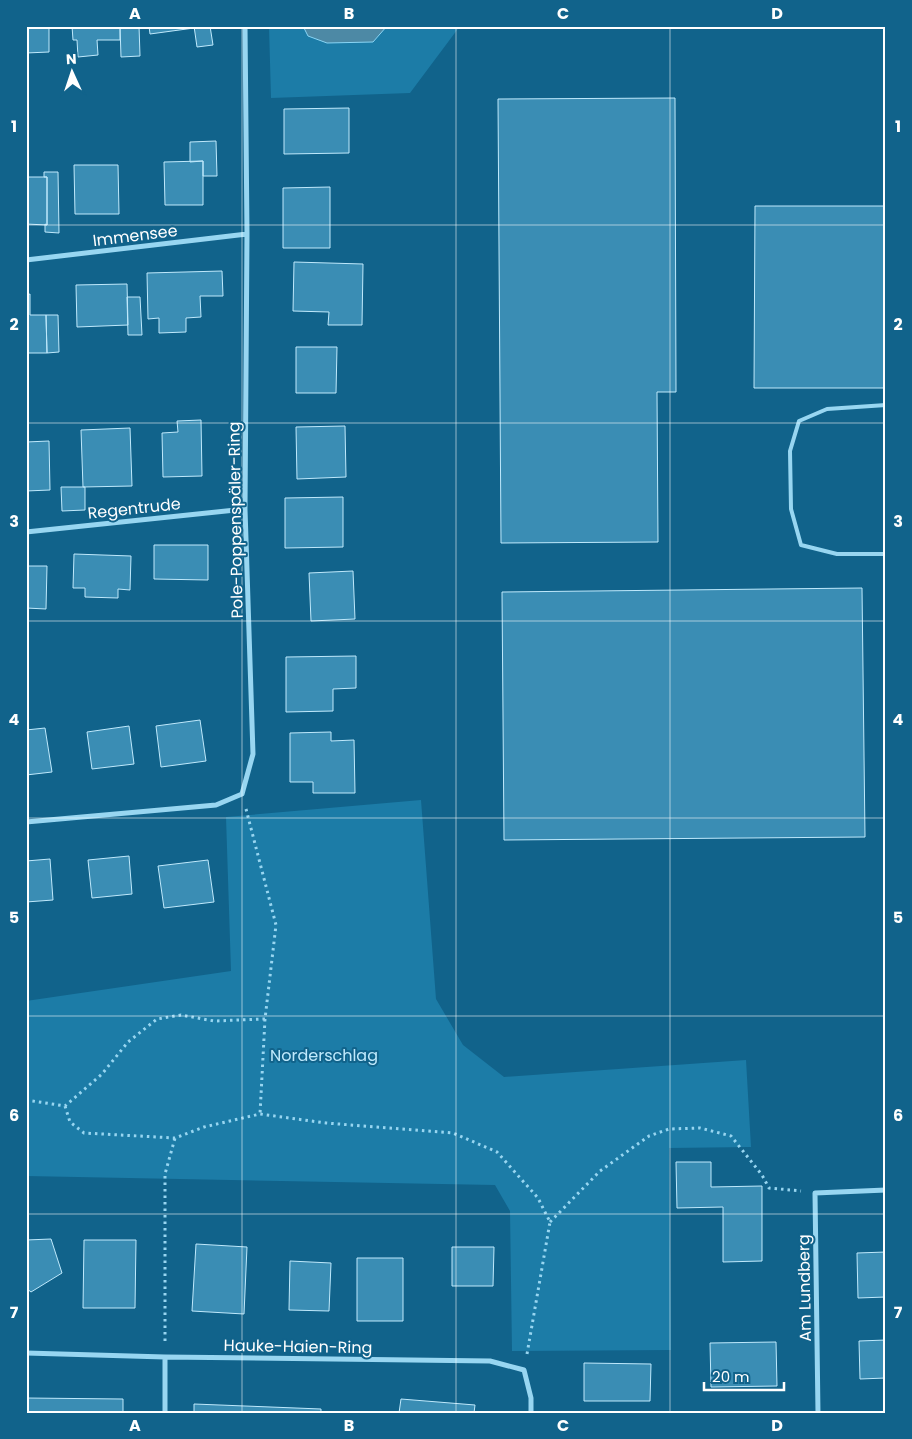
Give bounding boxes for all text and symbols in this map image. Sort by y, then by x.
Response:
text: A [129,2,141,25]
text: B [344,2,354,25]
text: C [557,2,569,25]
text: D [771,2,783,25]
north arrow [48,48,98,98]
text: N [66,49,77,69]
text: 1 [11,115,17,138]
text: 1 [895,115,901,138]
street label: Immensee [91,219,179,252]
text: 2 [9,313,19,336]
text: 2 [893,313,903,336]
street label: Pole-Poppenspäler-Ring [222,421,249,619]
street label: Regentrude [86,492,182,525]
text: 3 [9,510,19,533]
text: 3 [893,510,903,533]
text: 4 [9,708,20,731]
text: 4 [893,708,904,731]
text: 5 [9,906,19,929]
text: 5 [893,906,903,929]
park label: Norderschlag [270,1044,378,1067]
text: 6 [9,1104,19,1127]
text: 6 [893,1104,903,1127]
street label: Am Lundberg [792,1234,817,1342]
text: 7 [10,1301,19,1324]
text: 7 [894,1301,903,1324]
street label: Hauke-Haien-Ring [223,1334,372,1359]
scale bar [704,1359,784,1391]
text: 20 m [712,1366,750,1387]
text: A [129,1414,141,1437]
text: B [344,1414,354,1437]
text: C [557,1414,569,1437]
text: D [771,1414,783,1437]

